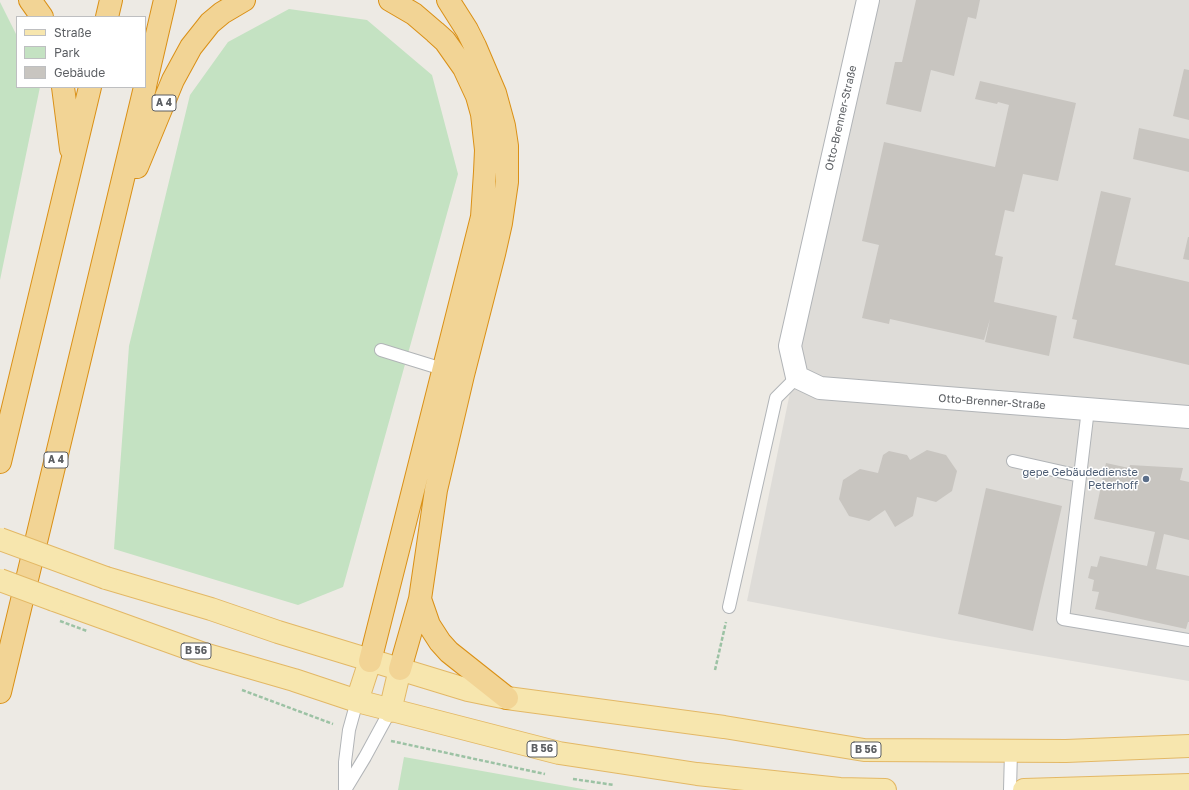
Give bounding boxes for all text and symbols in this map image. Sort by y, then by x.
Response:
legend [16,16,146,88]
text: Straße [54,25,92,40]
text: Park [54,45,80,60]
street label: Otto-Brenner-Straße [822,64,860,172]
text: Gebäude [54,65,105,80]
road number: A 4 [152,95,176,111]
street label: Otto-Brenner-Straße [938,392,1046,412]
road number: A 4 [44,452,68,468]
place label: gepe Gebäudedienste Peterhoff [1023,466,1138,492]
marker: gepe Gebäudedienste Peterhoff [1141,474,1151,484]
road number: B 56 [181,643,211,659]
road number: B 56 [527,741,557,757]
road number: B 56 [851,742,881,758]

